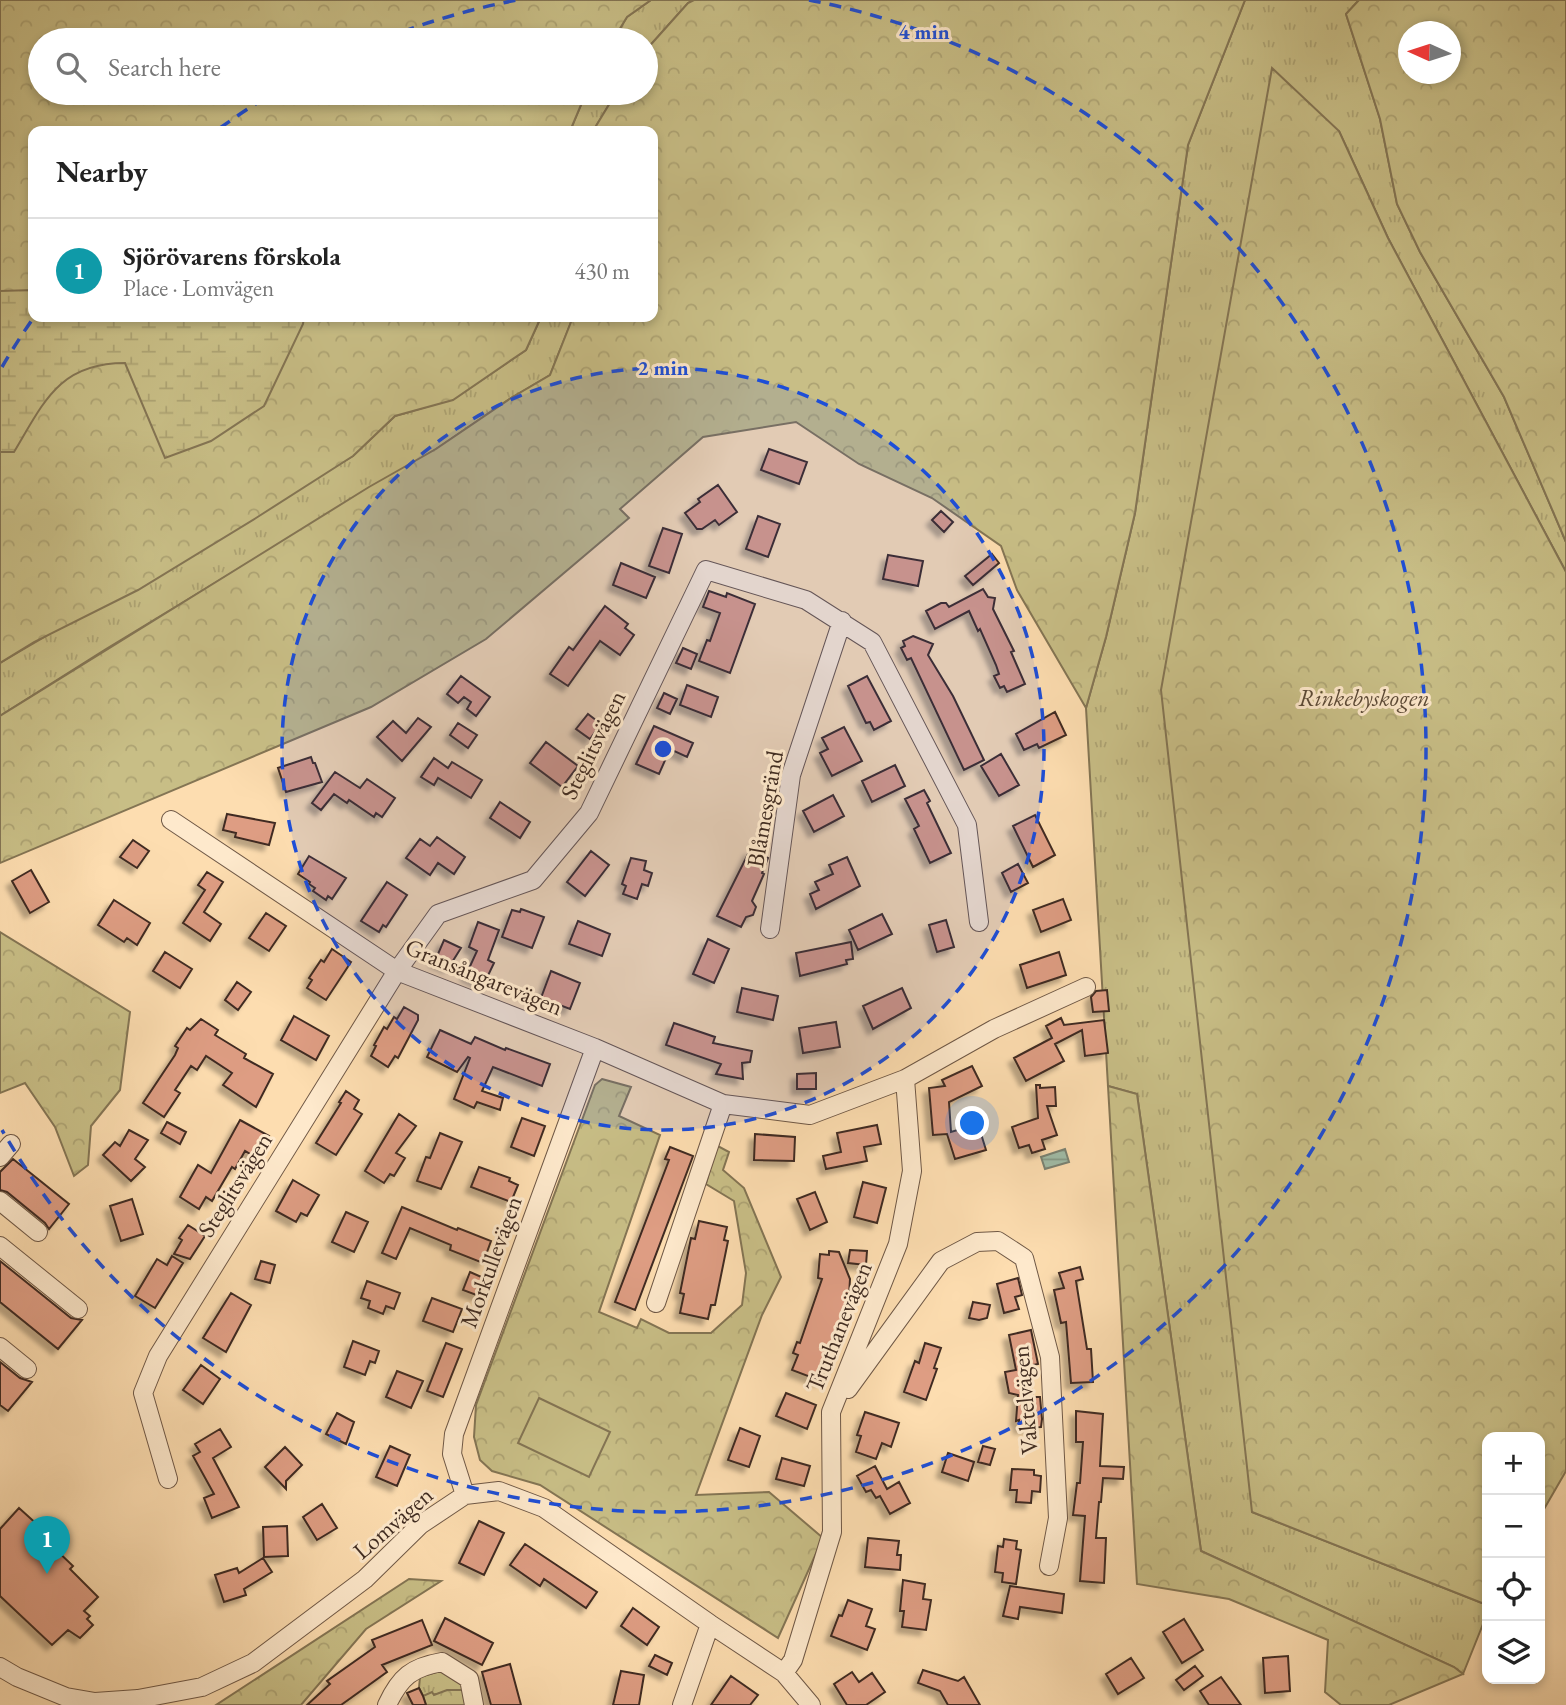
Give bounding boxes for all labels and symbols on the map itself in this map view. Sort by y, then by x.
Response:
text: 4 min [898,18,950,45]
north arrow [1398,21,1461,84]
text: 2 min [637,354,689,381]
park label: Rinkebyskogen [1298,682,1430,713]
street label: Steglitsvägen [553,685,632,804]
centre of rings [651,737,675,761]
street label: Blåmesgränd [739,747,790,870]
street label: Gransångarevägen [401,931,568,1022]
your location [955,1106,989,1140]
street label: Steglitsvägen [190,1126,279,1243]
street label: Morkullevägen [452,1191,529,1332]
street label: Truthanevägen [798,1257,879,1397]
street label: Vaktelvägen [1004,1344,1045,1456]
street label: Lomvägen [346,1479,439,1566]
pin: 1 [24,1516,70,1574]

